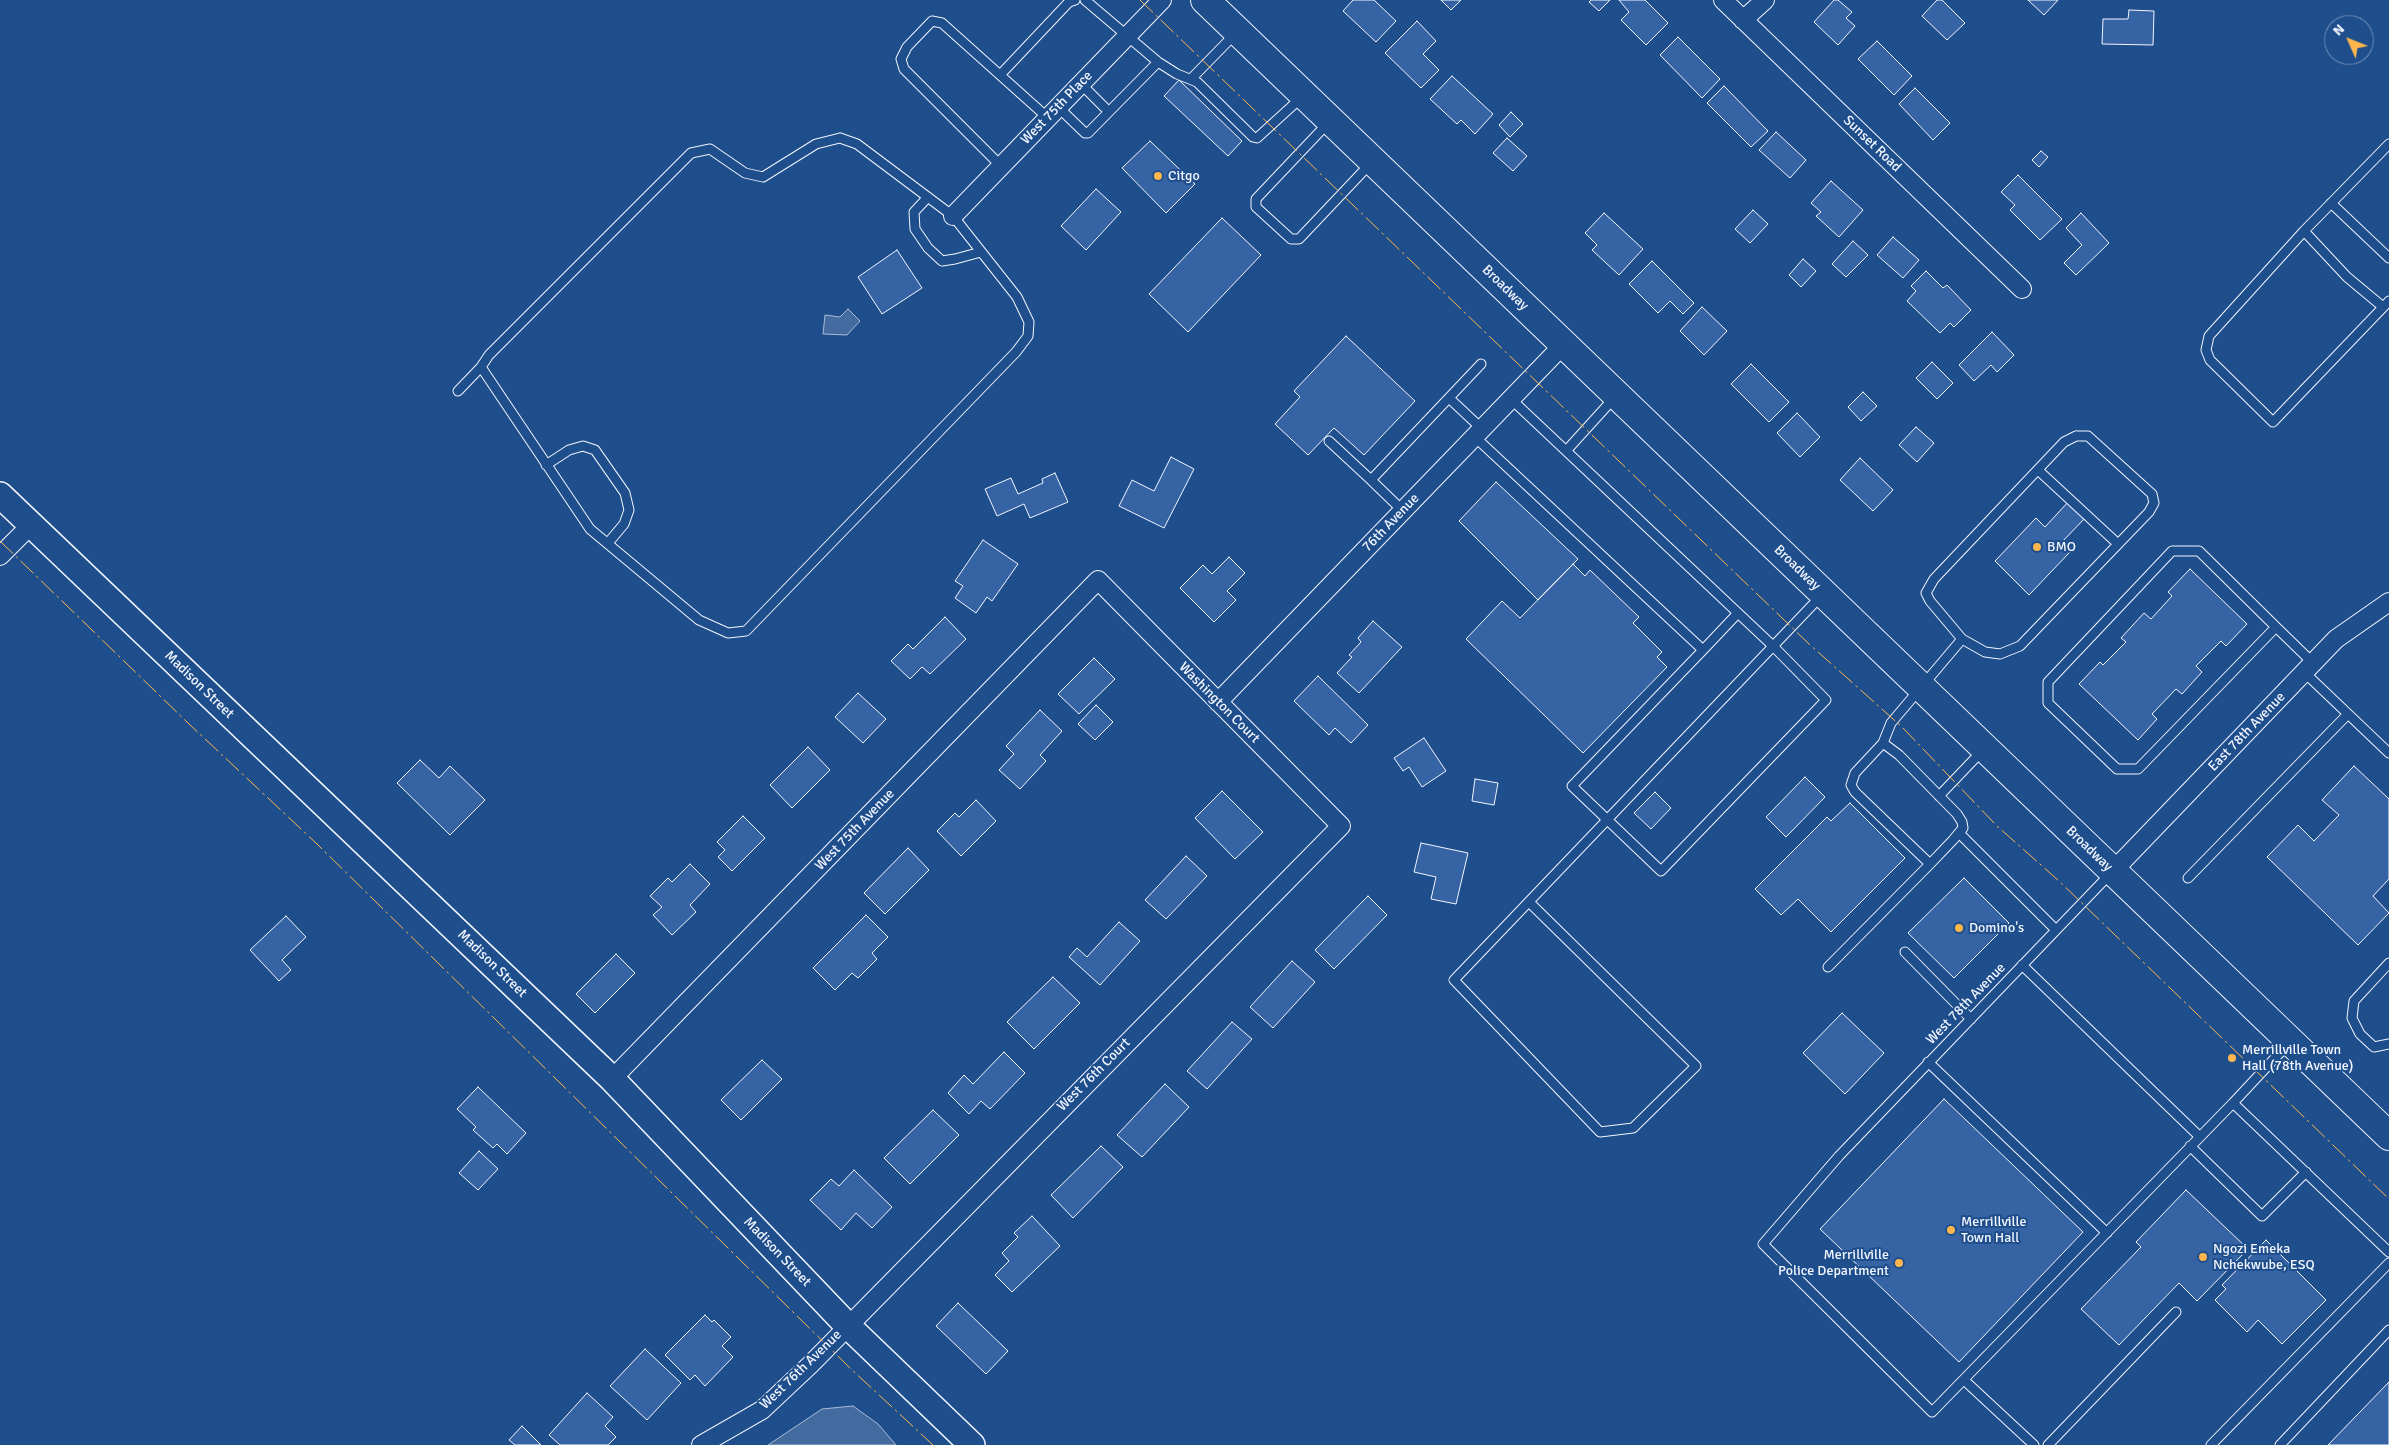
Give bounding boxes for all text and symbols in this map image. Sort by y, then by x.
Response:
north arrow [2324,15,2374,65]
text: N [2329,21,2348,39]
street label: West 75th Place [1018,68,1096,148]
street label: Sunset Road [1839,112,1905,176]
place label: Citgo [1168,168,1200,184]
marker: Citgo [1152,170,1164,182]
street label: Broadway [1478,262,1532,314]
street label: 76th Avenue [1359,490,1423,556]
place label: BMO [2047,539,2076,555]
marker: BMO [2031,541,2043,553]
street label: Broadway [1770,542,1824,594]
street label: Madison Street [161,648,237,722]
street label: Washington Court [1175,659,1263,747]
street label: East 78th Avenue [2205,689,2289,775]
street label: West 75th Avenue [812,786,898,874]
street label: Broadway [2062,823,2116,875]
place label: Domino's [1969,920,2024,936]
marker: Domino's [1953,922,1965,934]
street label: Madison Street [454,927,530,1001]
street label: West 78th Avenue [1923,960,2009,1048]
street label: West 76th Court [1054,1035,1134,1115]
place label: Merrillville Town Hall (78th Avenue) [2242,1042,2353,1074]
marker: Merrillville Town Hall (78th Avenue) [2226,1052,2238,1064]
street label: Madison Street [740,1214,814,1290]
place label: Merrillville Town Hall [1961,1214,2027,1246]
marker: Merrillville Town Hall [1945,1224,1957,1236]
place label: Ngozi Emeka Nchekwube, ESQ [2213,1241,2315,1274]
place label: Merrillville Police Department [1778,1247,1889,1280]
marker: Ngozi Emeka Nchekwube, ESQ [2197,1251,2209,1263]
marker: Merrillville Police Department [1893,1257,1905,1269]
street label: West 76th Avenue [757,1327,845,1413]

